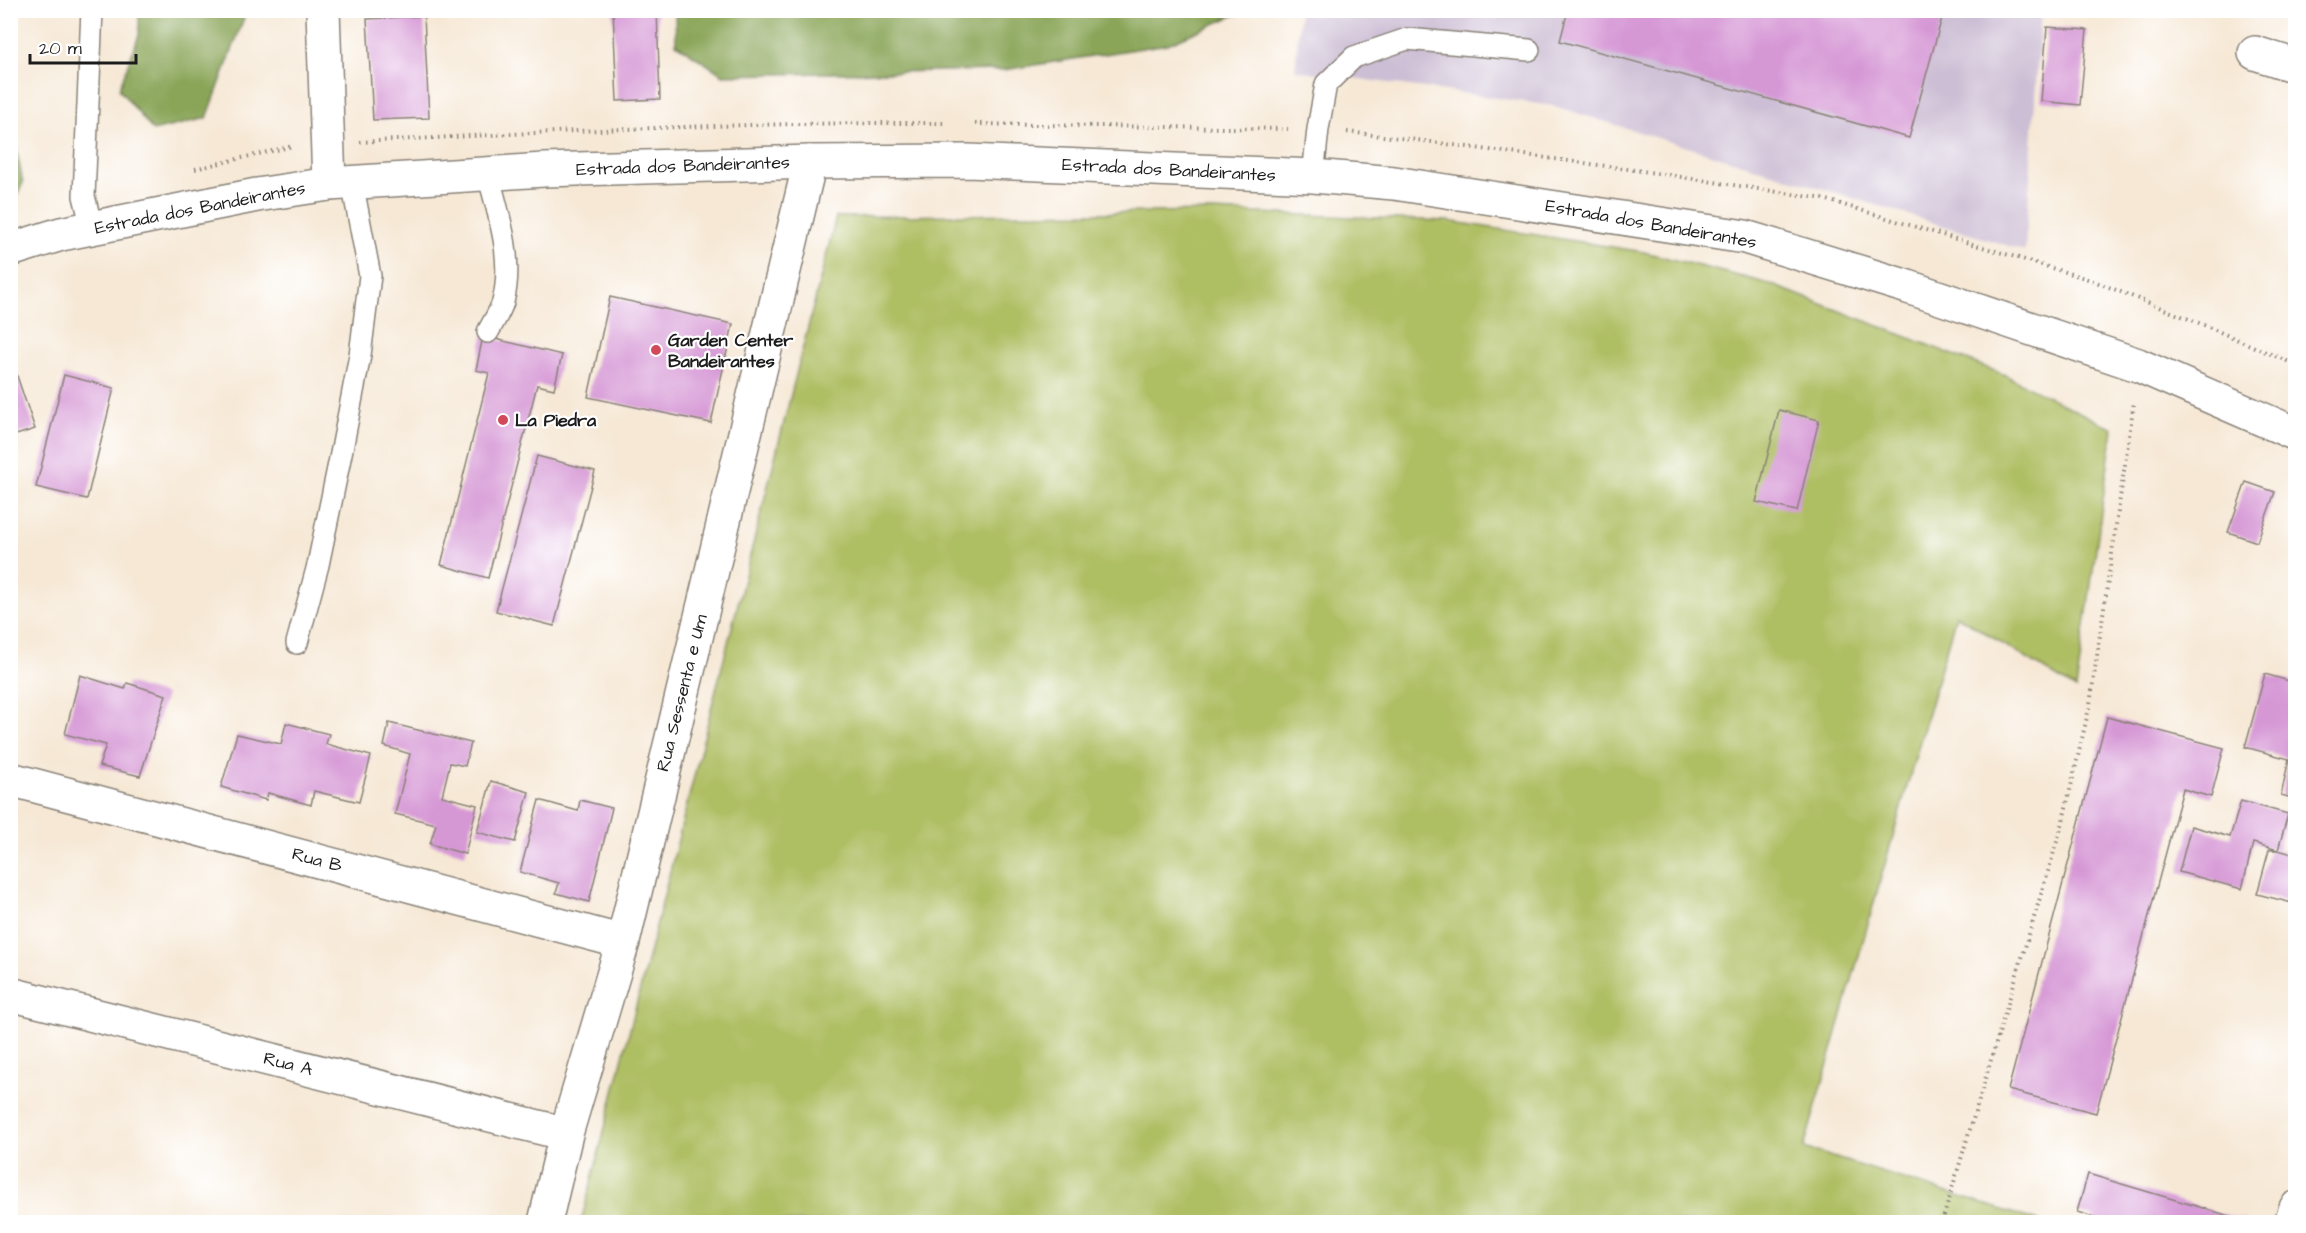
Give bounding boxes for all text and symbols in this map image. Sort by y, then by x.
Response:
scale bar [30,27,136,65]
text: 20 m [39,36,82,61]
street label: Estrada dos Bandeirantes [576,150,790,182]
street label: Estrada dos Bandeirantes [1061,152,1277,188]
street label: Estrada dos Bandeirantes [93,175,307,241]
street label: Estrada dos Bandeirantes [1543,193,1759,255]
place label: Garden Center Bandeirantes [668,328,793,374]
marker: Garden Center Bandeirantes [649,343,663,357]
place label: La Piedra [515,408,597,433]
marker: La Piedra [496,413,510,427]
street label: Rua Sessenta e Um [650,612,714,774]
street label: Rua B [289,841,345,879]
street label: Rua A [261,1046,316,1082]

